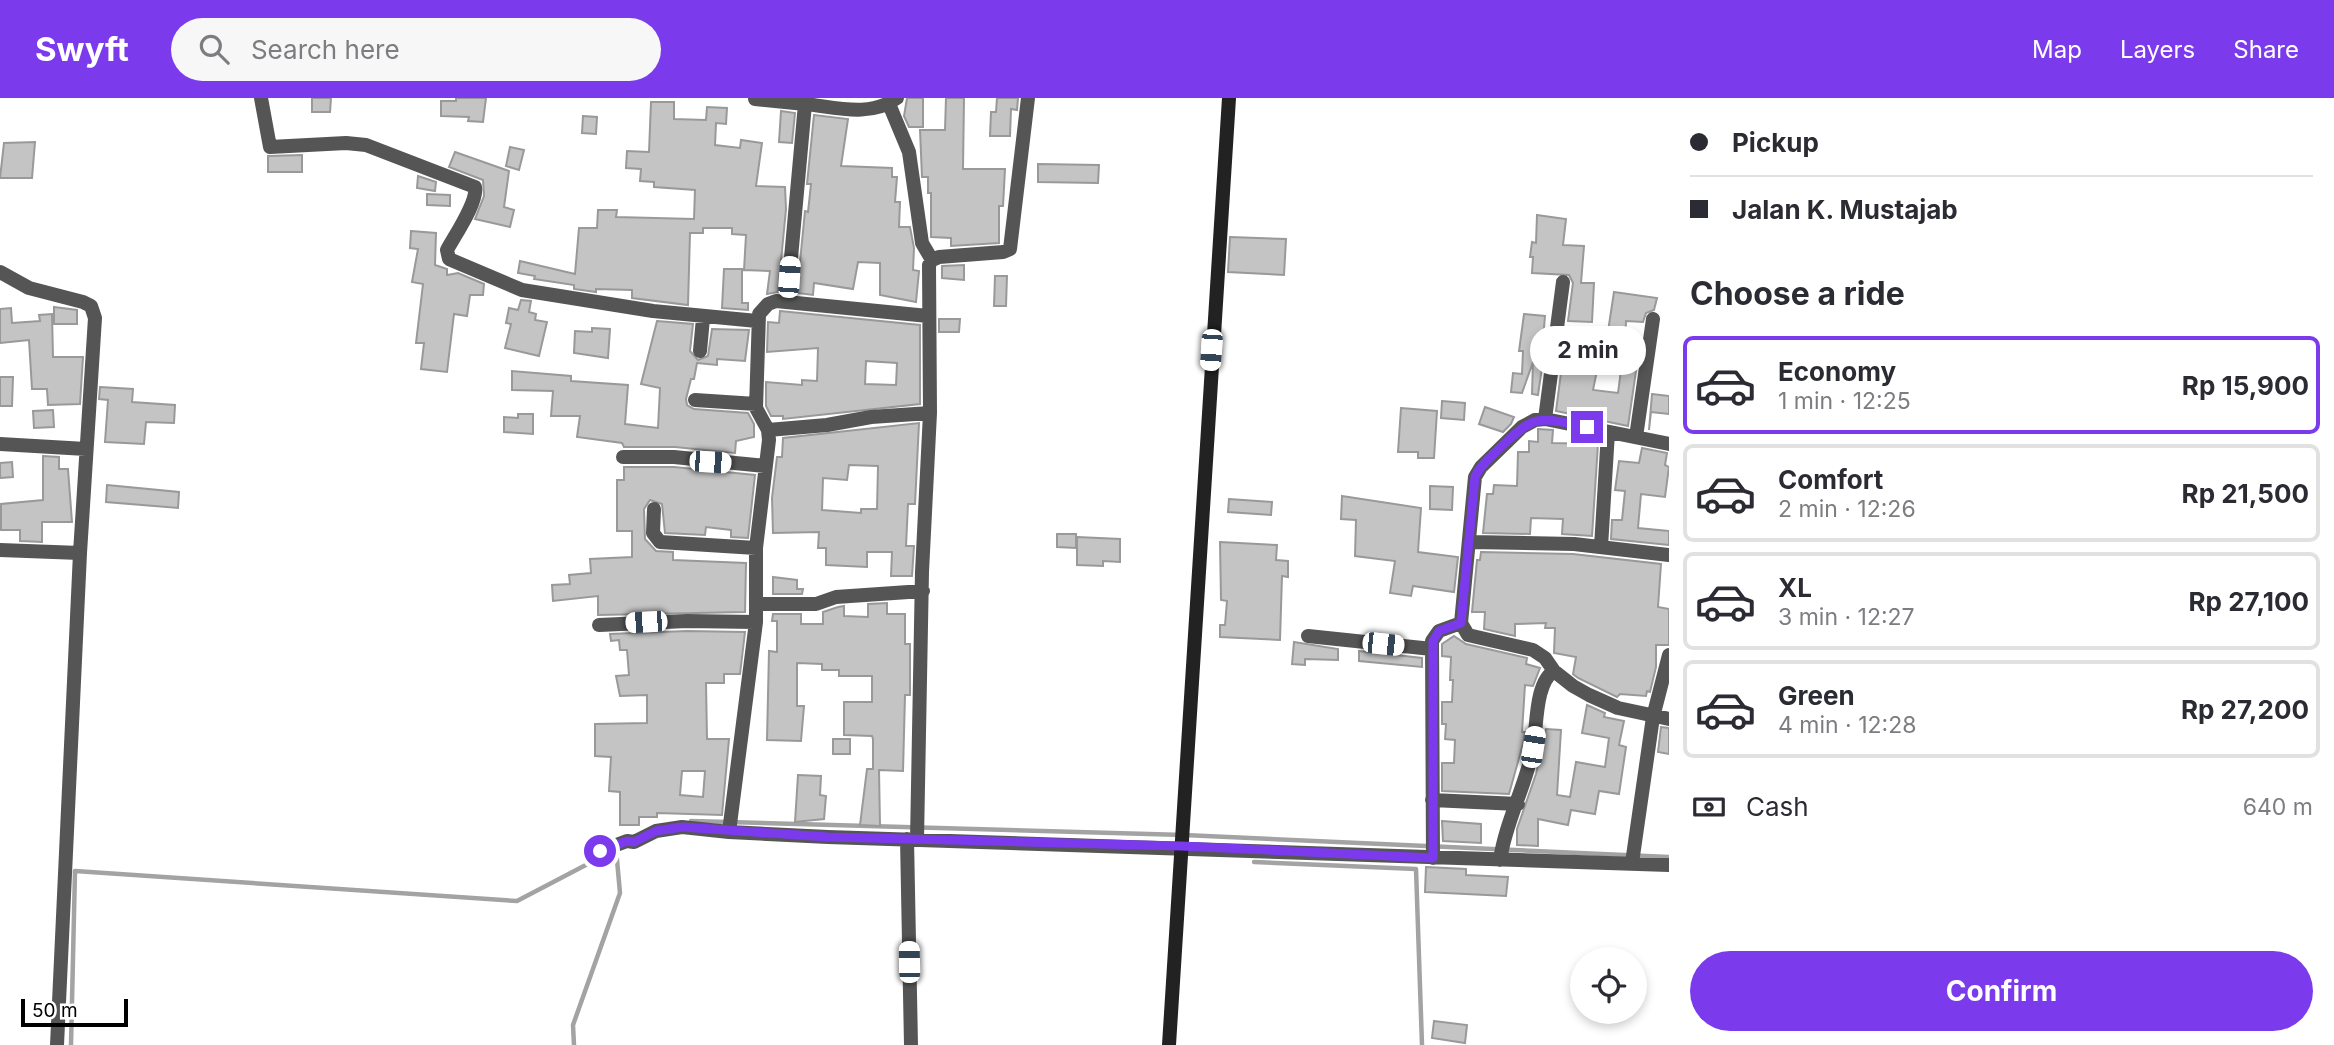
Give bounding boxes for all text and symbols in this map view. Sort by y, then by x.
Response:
search box [171,18,661,81]
text: Swyft [35,29,129,69]
icon: search [195,30,233,68]
text: Search here [251,34,400,65]
text: Map [2032,35,2082,64]
text: Layers [2120,35,2195,64]
text: Share [2233,35,2299,64]
text: Pickup [1732,127,1819,158]
text: Jalan K. Mustajab [1732,194,1958,225]
car [778,255,801,299]
text: Choose a ride [1690,274,1905,313]
callout: 2 min [1529,326,1645,374]
car [1200,328,1223,372]
text: 2 min [1557,336,1619,364]
icon: car [1694,354,1757,417]
text: Economy [1778,356,1896,387]
text: Rp 15,900 [2182,370,2309,401]
text: 1 min · 12:25 [1778,387,1911,415]
route end [1571,411,1603,443]
car [689,450,732,474]
icon: car [1694,462,1757,525]
text: Comfort [1778,464,1883,495]
text: Rp 21,500 [2182,478,2309,509]
text: 2 min · 12:26 [1778,495,1916,523]
icon: car [1694,570,1757,633]
text: XL [1778,572,1812,603]
text: Rp 27,100 [2189,586,2309,617]
text: 3 min · 12:27 [1778,603,1915,631]
car [625,610,668,634]
car [1362,631,1405,657]
icon: car [1694,678,1757,741]
text: Green [1778,680,1855,711]
text: Rp 27,200 [2181,694,2309,725]
text: 4 min · 12:28 [1778,711,1916,739]
car [1520,725,1547,769]
icon: cash [1690,788,1728,826]
text: Cash [1746,791,1809,822]
text: 640 m [2243,793,2313,821]
route start [584,835,616,867]
car [899,941,920,983]
map controls [1570,947,1647,1024]
button: locate [1570,947,1647,1024]
button: Confirm [1690,951,2313,1031]
scale bar [21,996,128,1028]
text: 50 m [32,999,78,1022]

